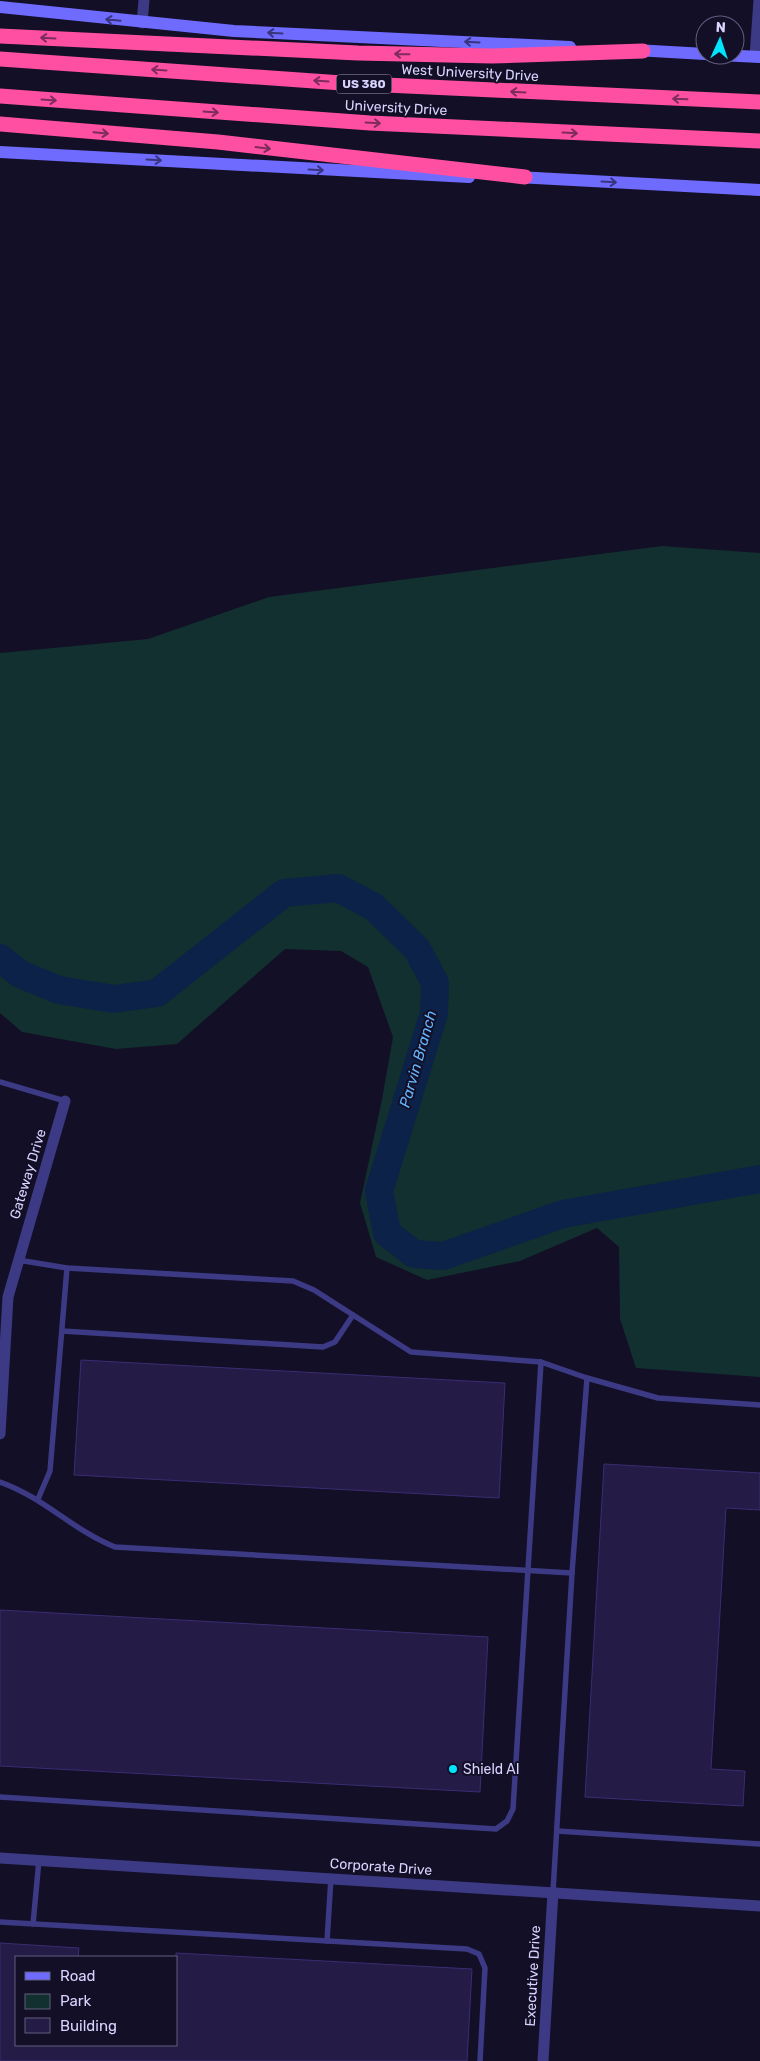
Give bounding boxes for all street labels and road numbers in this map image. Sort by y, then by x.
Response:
street label: West University Drive [401,61,539,85]
road number: US 380 [336,74,392,94]
street label: University Drive [344,97,448,119]
street label: Gateway Drive [6,1127,50,1221]
street label: Corporate Drive [329,1855,433,1879]
street label: Executive Drive [522,1925,544,2027]

